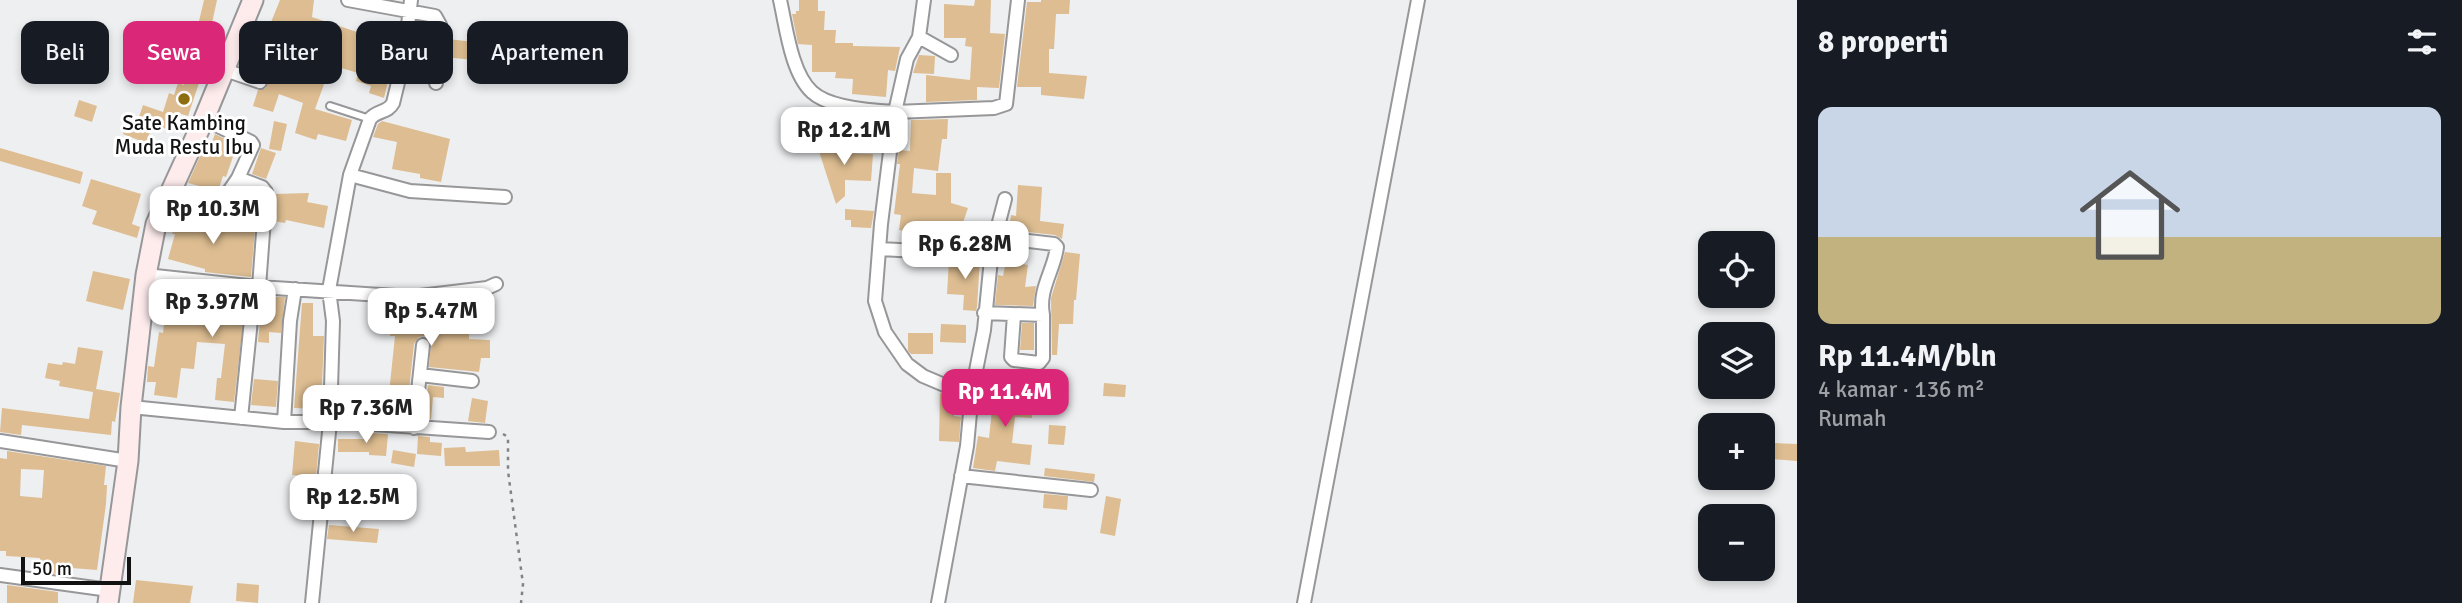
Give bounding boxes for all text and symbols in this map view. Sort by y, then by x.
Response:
chip: Beli [21,21,109,84]
chip: Sewa [123,21,225,84]
chip: Filter [239,21,342,84]
chip: Baru [356,21,453,84]
chip: Apartemen [467,21,628,84]
icon: filters [2403,23,2441,61]
text: 8 properti [1818,24,1948,61]
marker: Sate Kambing Muda Restu Ibu [176,91,192,107]
pin: Rp 12.1M [772,108,916,167]
place label: Sate Kambing Muda Restu Ibu [114,110,254,160]
text: Rp 12.1M [797,115,891,144]
icon: home [2067,152,2193,278]
pin: Rp 10.3M [141,187,285,246]
text: Rp 10.3M [166,194,260,223]
pin: Rp 6.28M [893,222,1037,281]
text: Rp 6.28M [918,229,1012,258]
map controls [1698,231,1775,581]
button: locate [1698,231,1775,308]
pin: Rp 3.97M [140,280,284,339]
text: Rp 3.97M [165,287,259,316]
pin: Rp 5.47M [359,288,503,348]
text: Rp 5.47M [384,296,478,325]
button: layers [1698,322,1775,399]
text: Rp 11.4M/bln [1818,338,1997,375]
pin: Rp 11.4M [933,370,1077,429]
text: 4 kamar · 136 m² [1818,375,1985,404]
text: Rp 11.4M [958,377,1052,406]
pin: Rp 7.36M [294,386,438,445]
text: Rp 7.36M [319,393,413,422]
text: Rumah [1818,404,1886,433]
button: + [1698,413,1775,490]
pin: Rp 12.5M [281,475,425,534]
text: Rp 12.5M [306,482,400,511]
button: − [1698,504,1775,581]
scale bar [21,554,131,586]
text: 50 m [32,557,72,581]

